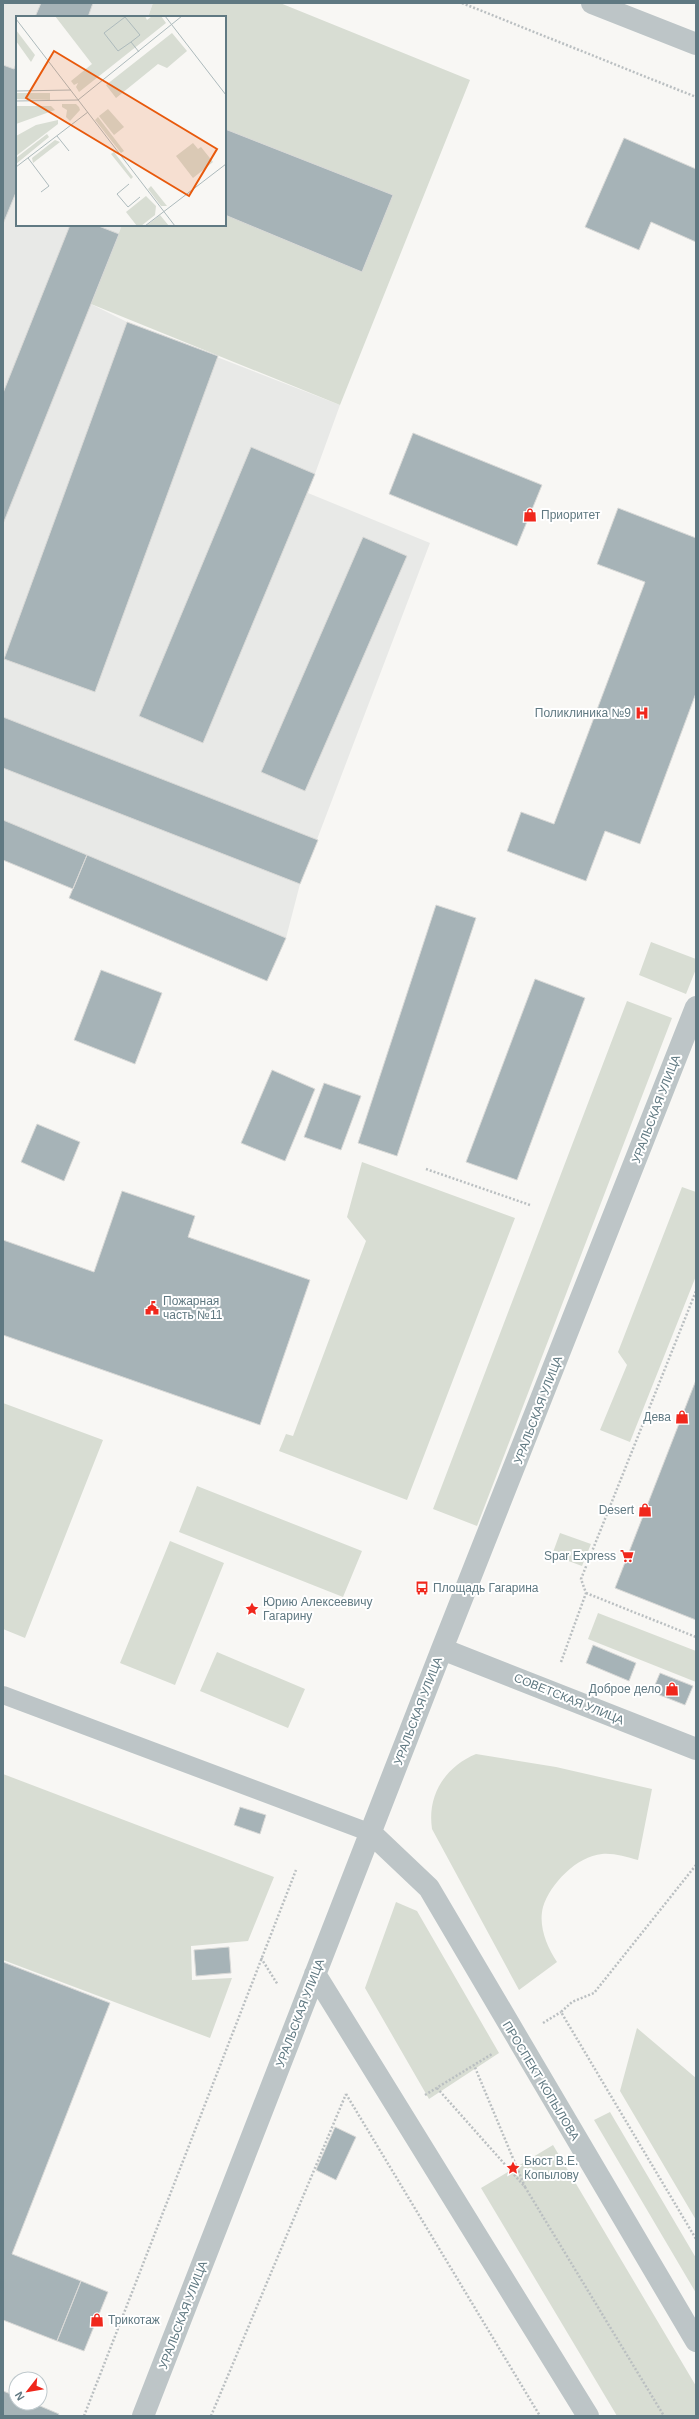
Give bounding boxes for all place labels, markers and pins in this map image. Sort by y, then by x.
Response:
shop icon: Приоритет [522,507,538,523]
place label: Приоритет [541,508,601,522]
hospital icon: Поликлиника №9 [634,705,650,721]
place label: Поликлиника №9 [535,706,631,720]
place label: Пожарная часть №11 [163,1294,223,1322]
public building icon: Пожарная часть №11 [144,1300,160,1316]
shop icon: Дева [674,1409,690,1425]
place label: Дева [643,1410,671,1424]
shop icon: Desert [637,1502,653,1518]
place label: Desert [599,1503,635,1517]
supermarket icon: Spar Express [619,1548,635,1564]
place label: Spar Express [544,1549,616,1563]
bus stop icon: Площадь Гагарина [414,1580,430,1596]
place label: Площадь Гагарина [433,1581,539,1595]
place label: Юрию Алексеевичу Гагарину [263,1595,373,1623]
place icon: Юрию Алексеевичу Гагарину [244,1601,260,1617]
shop icon: Доброе дело [664,1681,680,1697]
place label: Доброе дело [589,1682,661,1696]
place label: Бюст В.Е. Копылову [524,2154,579,2182]
place icon: Бюст В.Е. Копылову [505,2160,521,2176]
shop icon: Трикотаж [89,2312,105,2328]
place label: Трикотаж [108,2313,160,2327]

